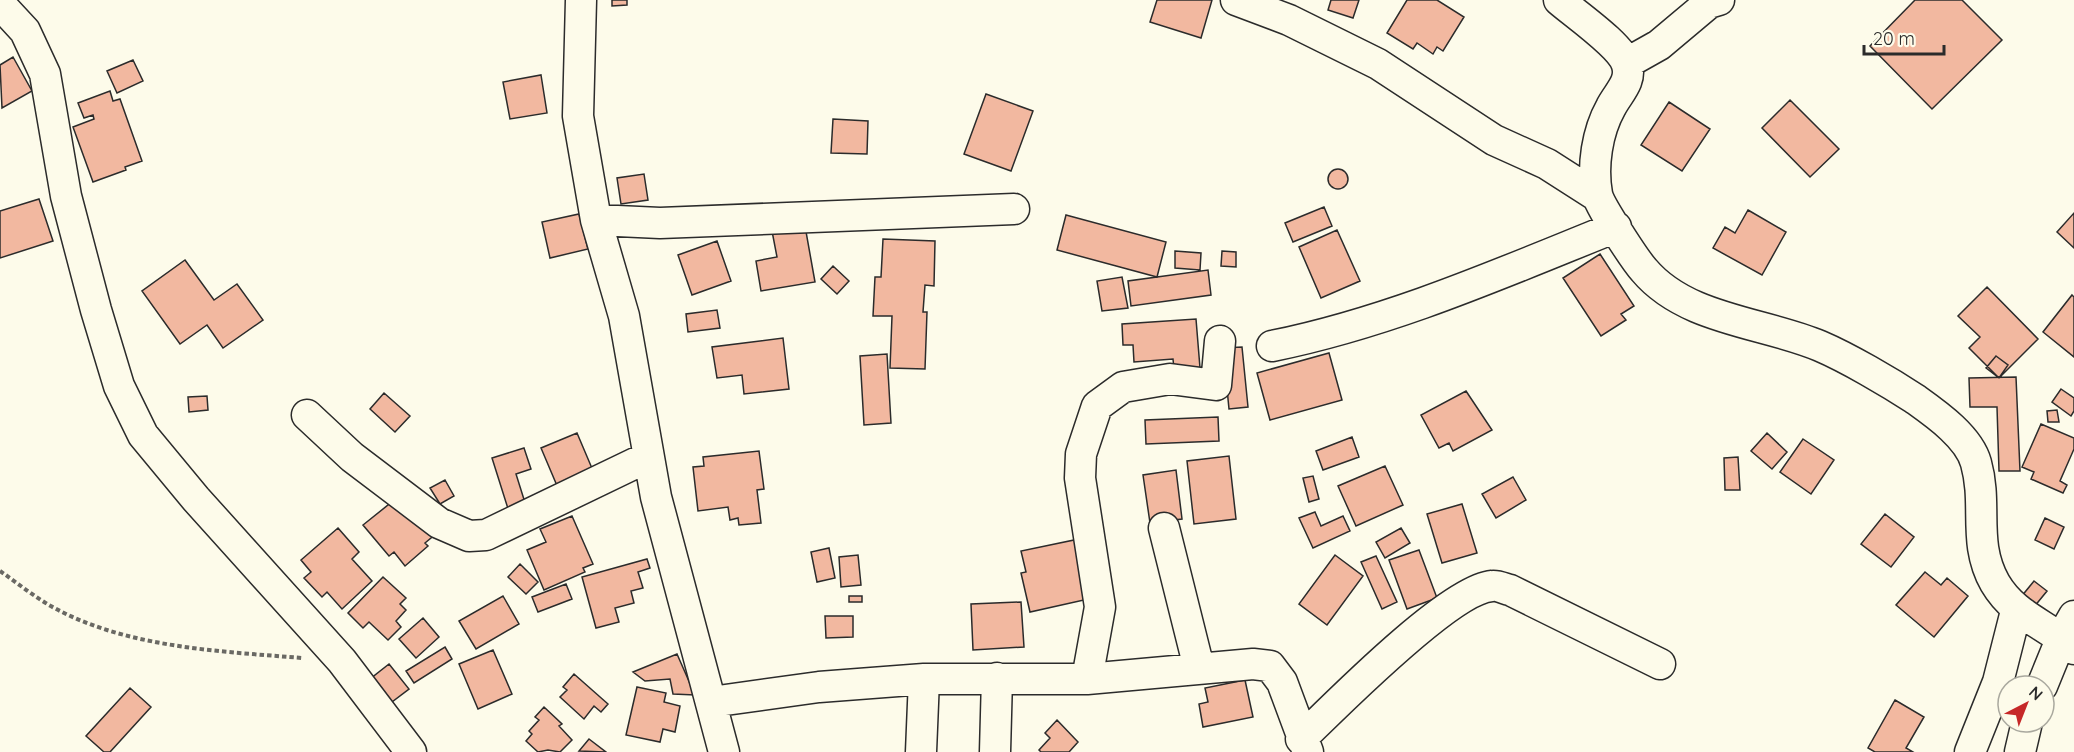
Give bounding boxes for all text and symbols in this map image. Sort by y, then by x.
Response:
scale bar [1864,18,1944,56]
text: 20 m [1873,27,1915,50]
north arrow [1996,674,2056,734]
text: N [2025,681,2047,704]

